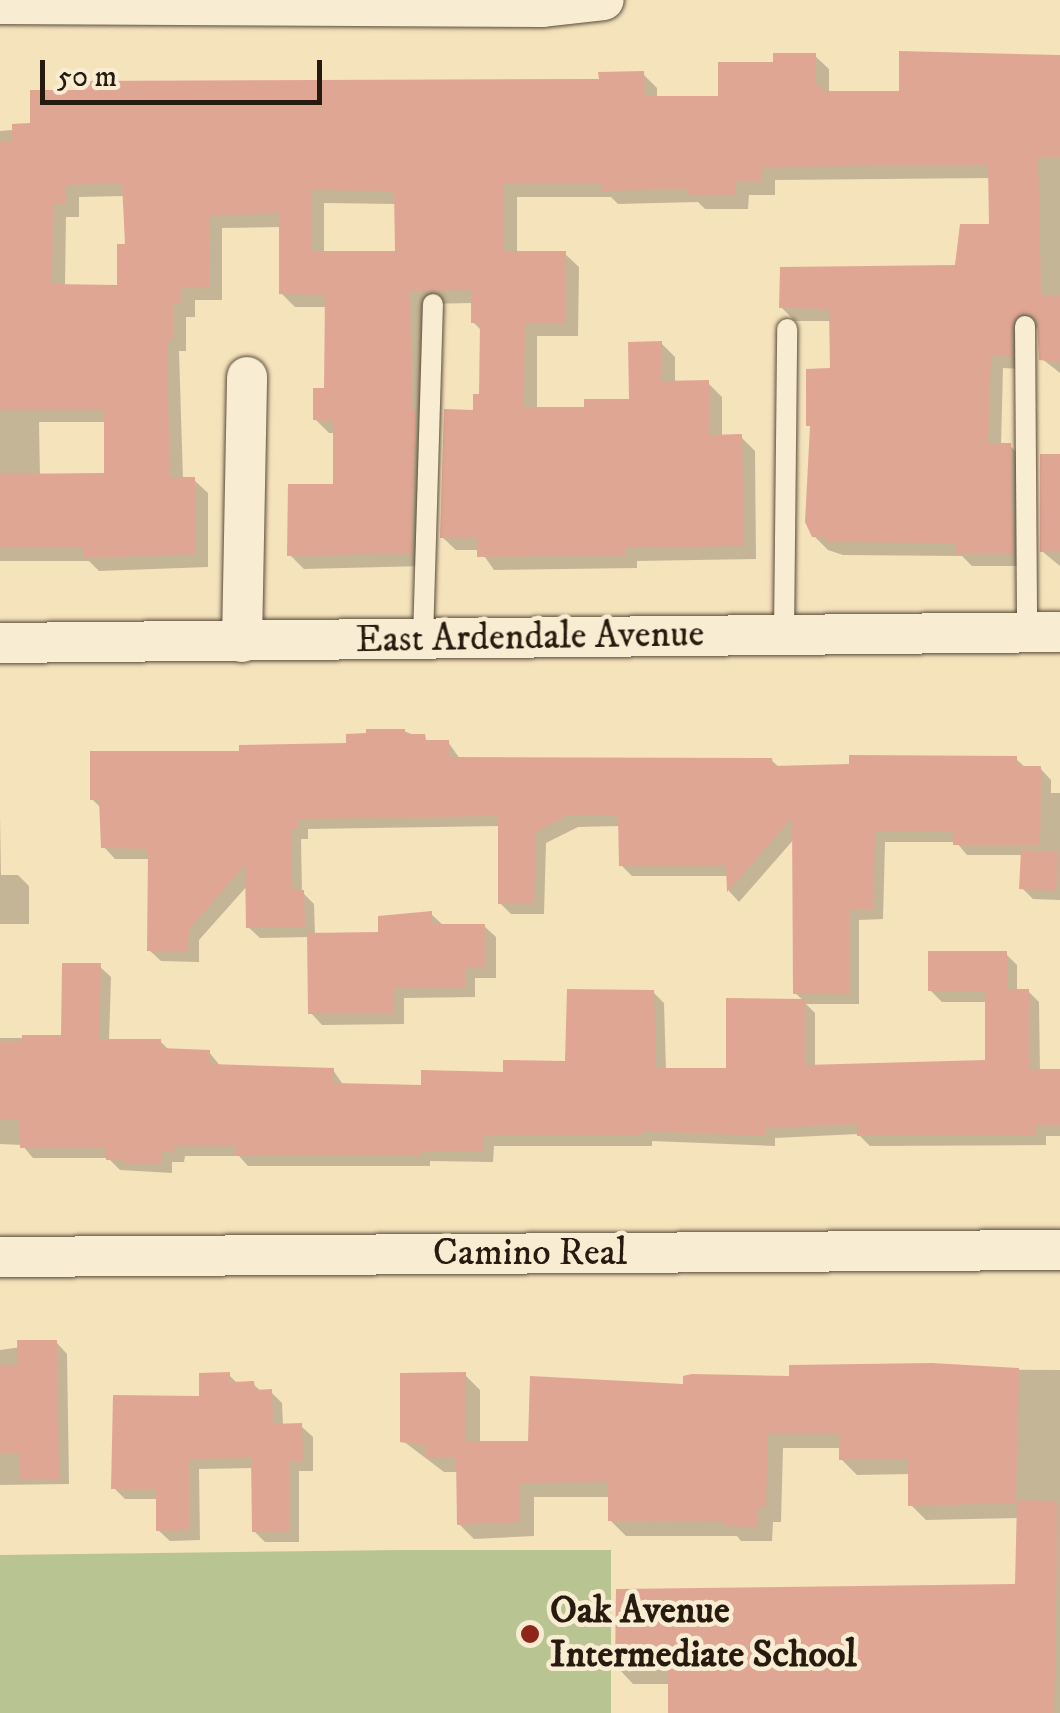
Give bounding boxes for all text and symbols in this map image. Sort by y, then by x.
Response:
scale bar [45,40,328,102]
text: 50 m [57,59,117,96]
street label: East Ardendale Avenue [355,612,705,664]
street label: Camino Real [433,1231,627,1277]
place label: Oak Avenue Intermediate School [550,1589,857,1678]
marker: Oak Avenue Intermediate School [519,1623,541,1645]

